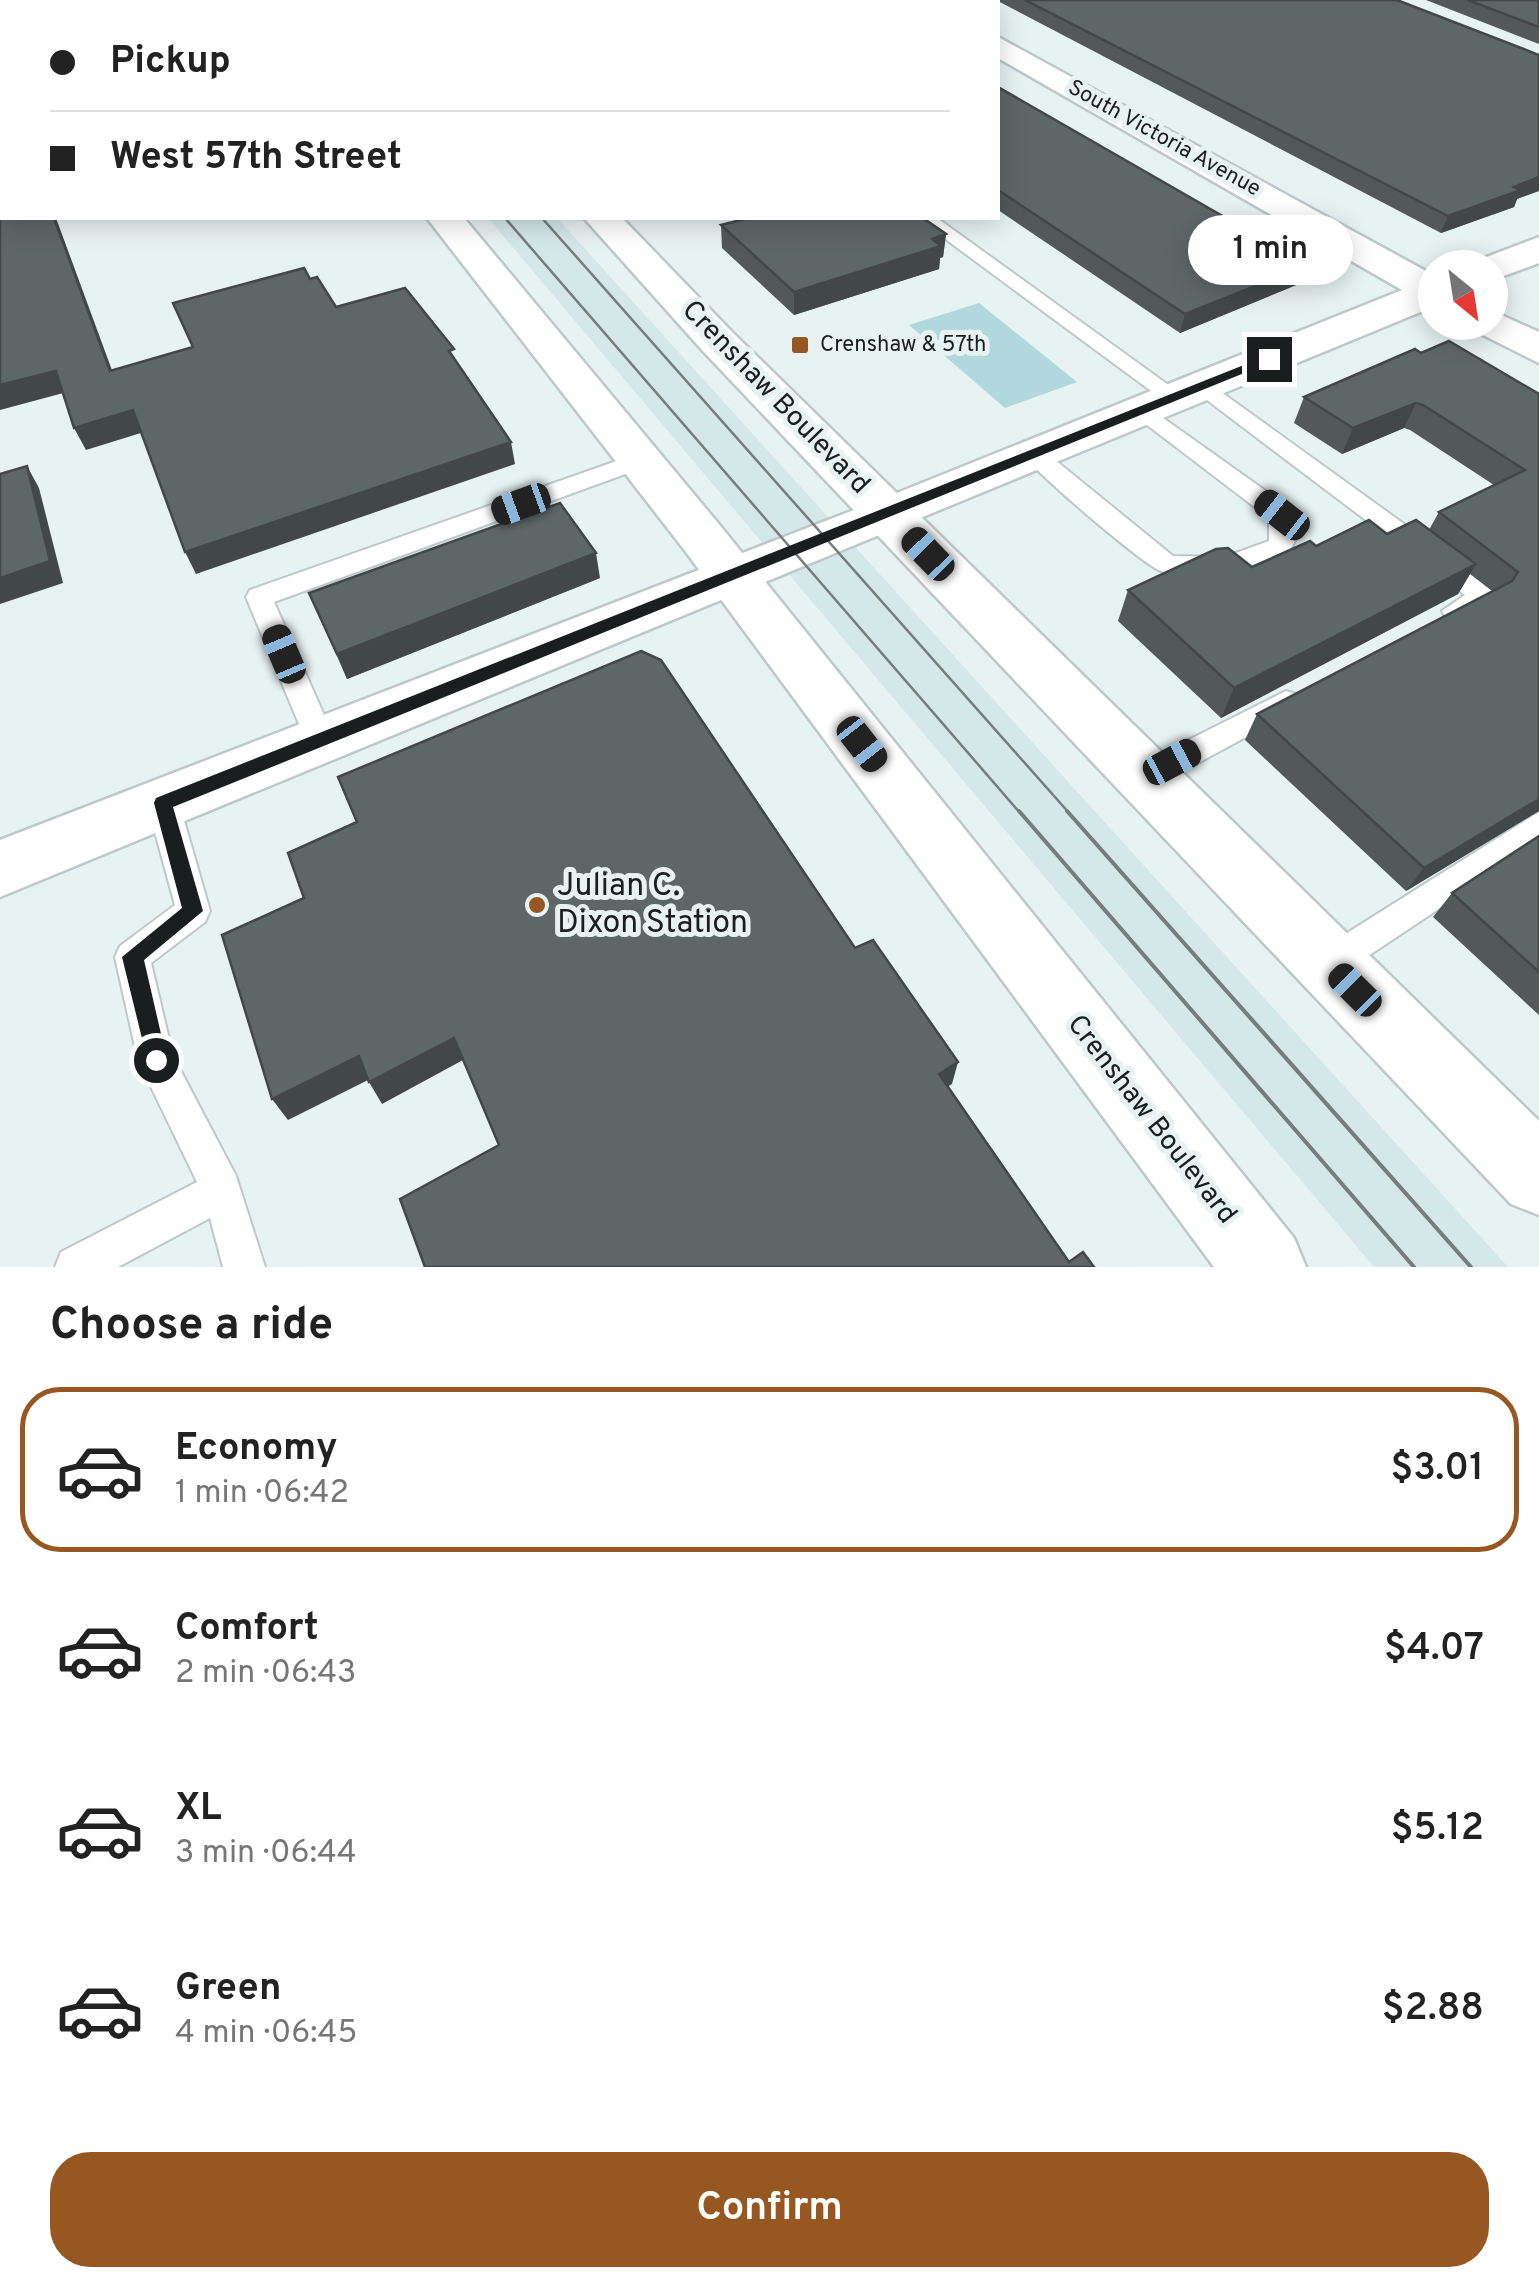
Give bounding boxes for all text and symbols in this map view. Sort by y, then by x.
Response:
text: Pickup [110,38,231,87]
street label: South Victoria Avenue [1063,75,1265,203]
text: West 57th Street [110,134,402,183]
callout: 1 min [1186,214,1352,284]
text: 1 min [1233,230,1308,270]
north arrow [1418,250,1508,340]
map controls [1418,250,1508,340]
street label: Crenshaw Boulevard [673,293,877,503]
place label: Crenshaw & 57th [820,332,986,359]
marker: Crenshaw & 57th [789,334,811,356]
route end [1247,337,1292,382]
car [488,480,554,528]
car [1249,485,1315,545]
car [896,522,960,586]
car [258,621,310,687]
car [832,711,892,777]
car [1138,735,1206,789]
place label: Julian C. Dixon Station [557,867,748,944]
marker: Julian C. Dixon Station [526,894,548,916]
car [1323,958,1387,1022]
street label: Crenshaw Boulevard [1058,1008,1244,1232]
route start [134,1038,179,1083]
text: Choose a ride [50,1298,333,1355]
icon: car [55,1425,145,1515]
text: Economy [175,1425,337,1474]
text: $3.01 [1390,1445,1484,1494]
text: 1 min · 06:42 [175,1474,349,1514]
icon: car [55,1605,145,1695]
text: Comfort [175,1605,319,1654]
text: $4.07 [1384,1625,1484,1674]
text: 2 min · 06:43 [175,1654,356,1694]
icon: car [55,1785,145,1875]
text: XL [175,1785,222,1834]
text: $5.12 [1391,1805,1484,1854]
text: 3 min · 06:44 [175,1834,357,1874]
icon: car [55,1965,145,2055]
text: Green [175,1965,281,2014]
text: $2.88 [1382,1985,1484,2034]
text: 4 min · 06:45 [175,2014,357,2054]
button: Confirm [50,2152,1489,2267]

